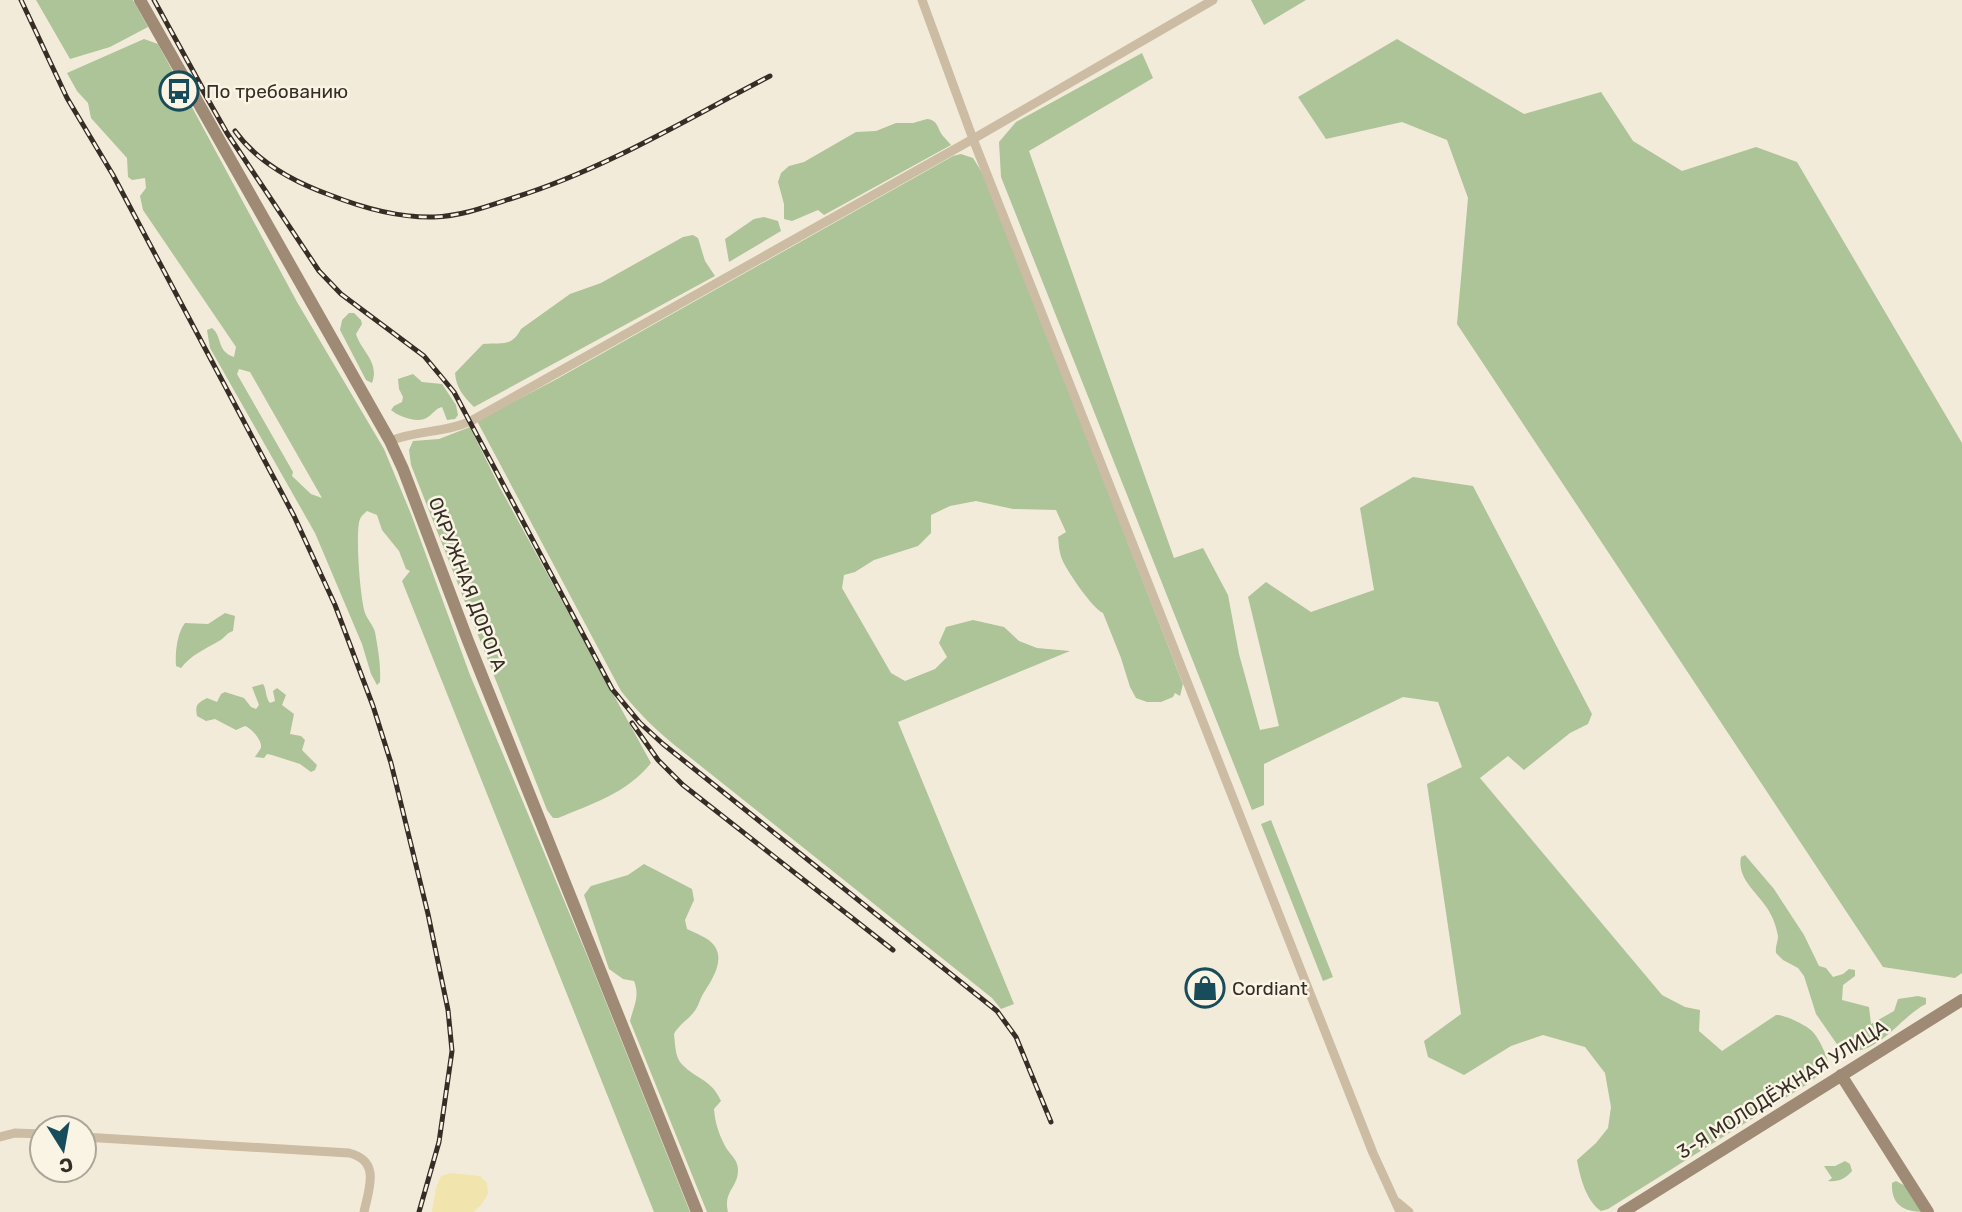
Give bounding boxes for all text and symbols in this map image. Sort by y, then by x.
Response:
bus stop icon: По требованию [158,70,200,112]
place label: По требованию [206,80,348,103]
street label: ОКРУЖНАЯ ДОРОГА [424,494,511,675]
shop icon: Cordiant [1184,967,1226,1009]
place label: Cordiant [1232,977,1308,1000]
street label: 3-Я МОЛОДЁЖНАЯ УЛИЦА [1673,1015,1892,1164]
north arrow [28,1114,98,1184]
text: С [57,1153,75,1178]

